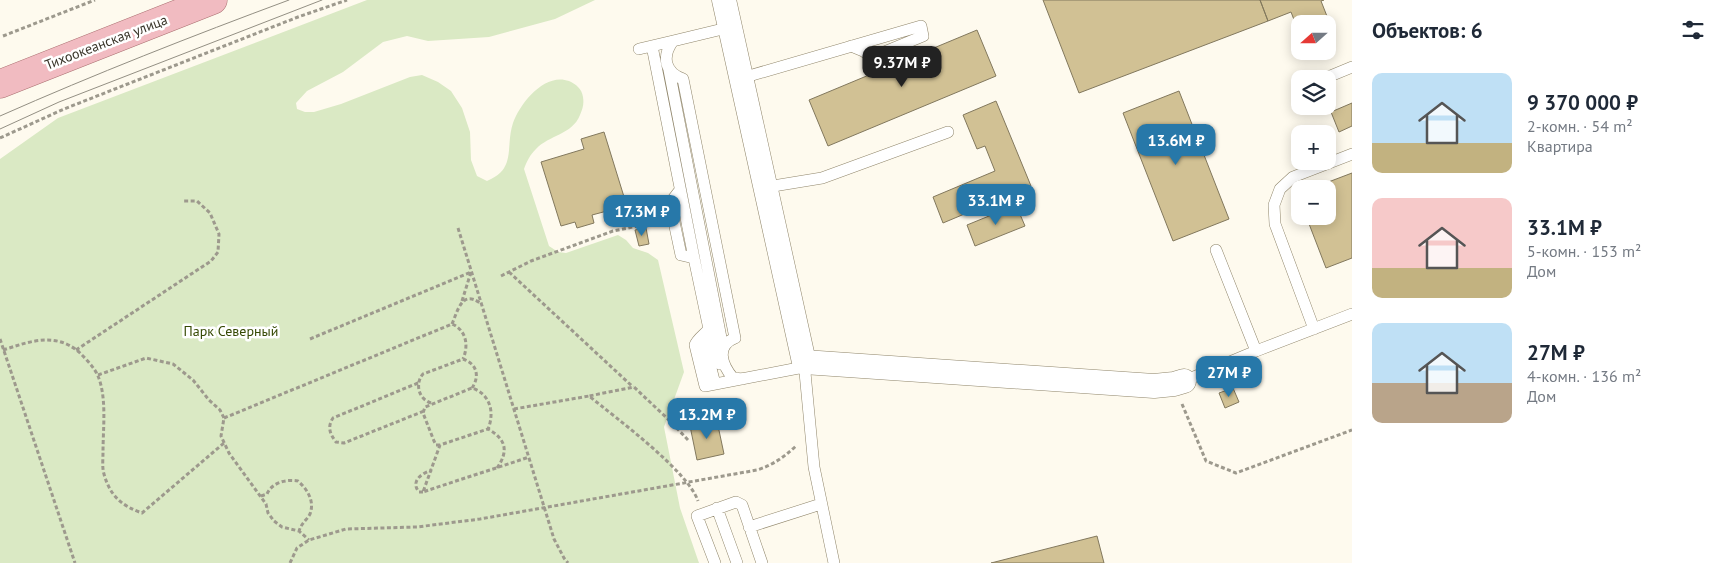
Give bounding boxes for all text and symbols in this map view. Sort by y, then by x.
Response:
street label: Тихоокеанская улица [42,10,170,74]
north arrow [1291,15,1336,60]
map controls [1291,15,1336,225]
icon: filters [1679,16,1707,44]
text: Объектов: 6 [1372,17,1483,44]
pin: 9.37M ₽ [856,46,948,88]
text: 9.37M ₽ [873,52,931,72]
button: layers [1291,70,1336,115]
text: 9 370 000 ₽ [1527,89,1638,116]
icon: home [1412,93,1472,153]
text: 2-комн. · 54 m² [1527,116,1633,136]
pin: 13.6M ₽ [1130,124,1222,166]
button: + [1291,125,1336,170]
text: 13.6M ₽ [1147,130,1205,150]
text: Квартира [1527,136,1593,156]
button: − [1291,180,1336,225]
pin: 33.1M ₽ [950,184,1042,226]
text: 33.1M ₽ [967,190,1025,210]
pin: 17.3M ₽ [596,194,688,237]
text: 17.3M ₽ [614,201,670,221]
text: 33.1M ₽ [1527,214,1602,241]
icon: home [1412,218,1472,278]
text: 5-комн. · 153 m² [1527,241,1641,261]
text: Дом [1527,261,1556,281]
park label: Парк Северный [184,322,278,340]
text: 27M ₽ [1527,339,1585,366]
icon: home [1412,343,1472,403]
pin: 27M ₽ [1194,356,1264,398]
text: 27M ₽ [1207,362,1251,382]
text: 4-комн. · 136 m² [1527,366,1641,386]
text: Дом [1527,386,1556,406]
pin: 13.2M ₽ [661,398,753,440]
text: 13.2M ₽ [678,404,736,424]

